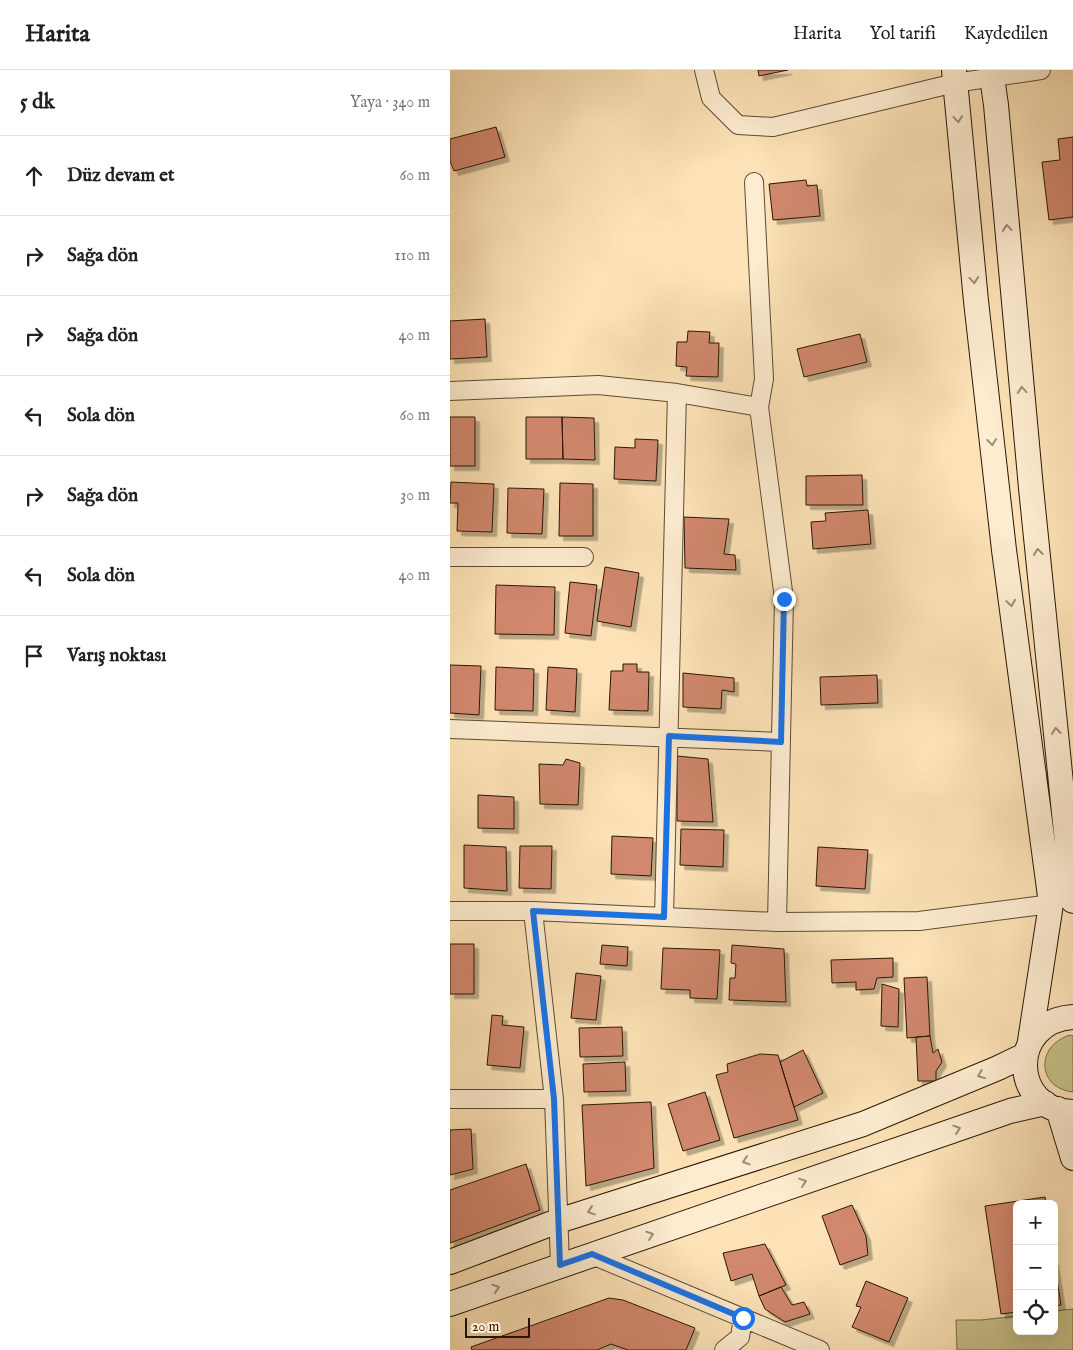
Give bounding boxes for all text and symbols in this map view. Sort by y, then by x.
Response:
text: Harita [25,19,90,50]
text: Harita [793,23,842,46]
text: Yol tarifi [870,23,936,46]
text: Kaydedilen [964,23,1048,46]
text: 5 dk [20,89,55,116]
text: Yaya · 340 m [350,93,430,113]
one-way arrow [953,115,964,123]
icon: ahead [20,162,48,190]
text: Düz devam et [67,164,175,188]
text: 60 m [400,166,430,186]
one-way arrow [1002,224,1013,232]
icon: right [20,242,48,270]
text: Sağa dön [67,244,138,268]
text: 110 m [394,246,430,266]
one-way arrow [968,277,979,285]
icon: right [20,322,48,350]
text: Sağa dön [67,324,138,348]
text: 40 m [398,326,430,346]
one-way arrow [1017,386,1028,394]
icon: left [20,402,48,430]
text: Sola dön [67,404,135,428]
text: 60 m [400,406,430,426]
one-way arrow [986,438,997,446]
icon: right [20,482,48,510]
text: Sağa dön [67,484,138,508]
text: 30 m [400,486,430,506]
one-way arrow [1033,547,1044,555]
icon: left [20,562,48,590]
text: Sola dön [67,564,135,588]
text: 40 m [398,566,430,586]
route end [773,588,796,611]
one-way arrow [1005,599,1016,607]
icon: arrive [20,642,48,670]
text: Varış noktası [67,644,166,668]
one-way arrow [1051,727,1062,735]
one-way arrow [977,1069,985,1079]
one-way arrow [952,1125,961,1135]
one-way arrow [742,1155,751,1165]
one-way arrow [799,1178,807,1188]
map controls [1013,1200,1058,1335]
button: + [1013,1200,1058,1245]
one-way arrow [588,1205,596,1215]
one-way arrow [645,1231,653,1241]
button: − [1013,1245,1058,1290]
one-way arrow [491,1284,500,1294]
button: locate [1013,1290,1058,1335]
route start [732,1307,755,1330]
scale bar [465,1315,530,1338]
text: 20 m [472,1318,499,1336]

